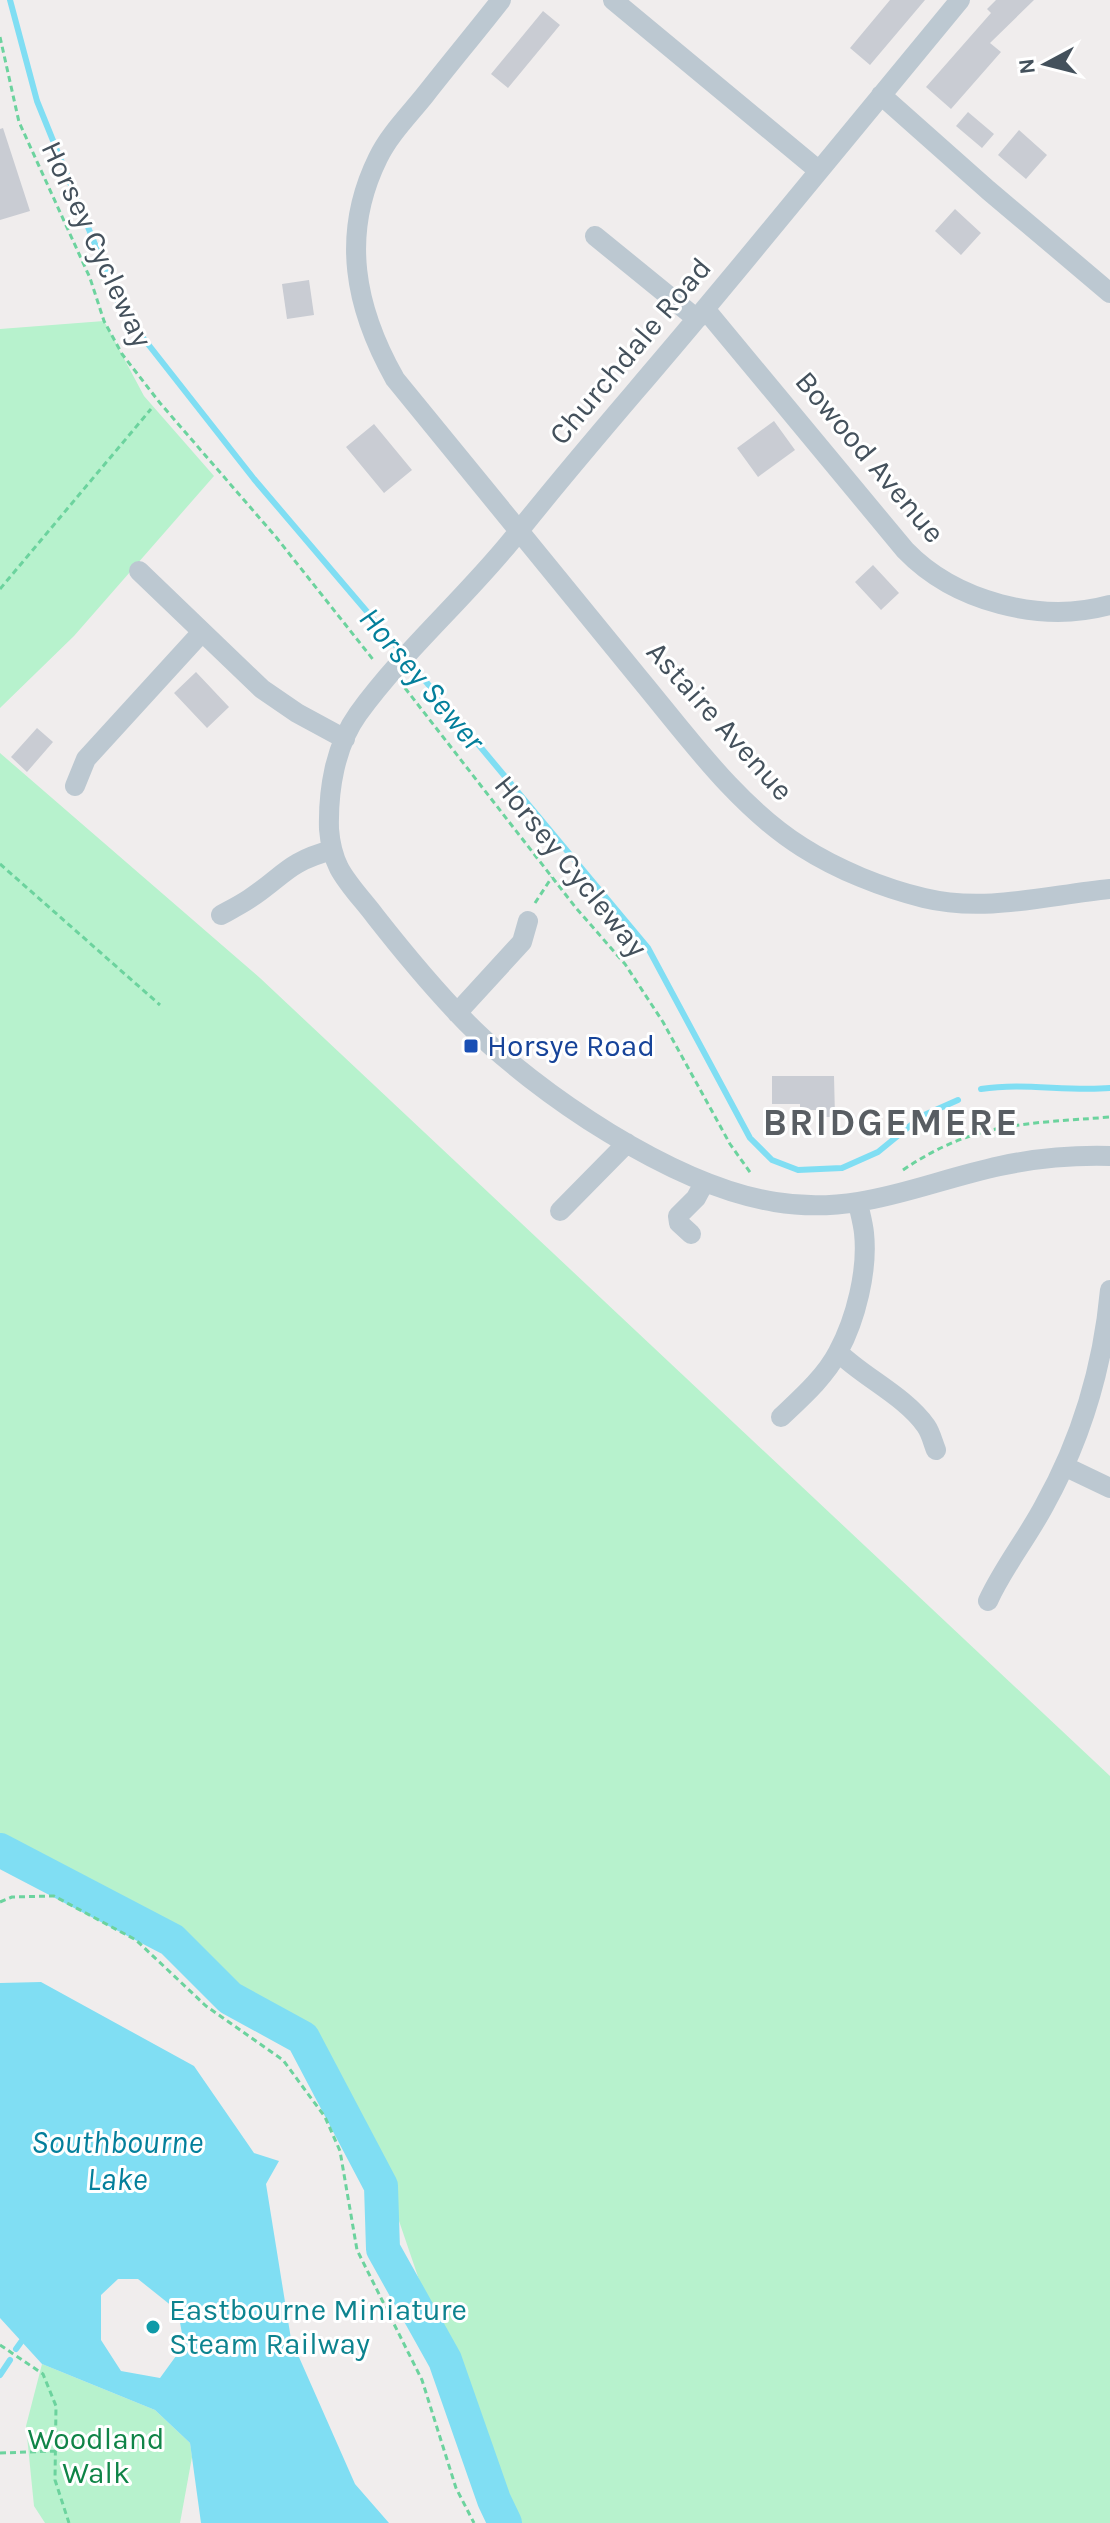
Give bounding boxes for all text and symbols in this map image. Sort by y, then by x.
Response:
north arrow [1006,24,1086,104]
text: N [1013,57,1041,76]
street label: Horsey Cycleway [33,135,161,353]
street label: Churchdale Road [541,250,719,452]
street label: Bowood Avenue [788,364,952,550]
water label: Horsey Sewer [351,600,493,759]
street label: Astaire Avenue [639,634,801,808]
street label: Horsey Cycleway [487,768,655,964]
place label: Horsye Road [487,1028,655,1064]
marker: Horsye Road [462,1037,480,1055]
district label: BRIDGEMERE [762,1100,1020,1145]
water label: Southbourne Lake [31,2124,203,2198]
place label: Eastbourne Miniature Steam Railway [169,2292,467,2362]
marker: Eastbourne Miniature Steam Railway [144,2318,162,2336]
park label: Woodland Walk [27,2421,165,2491]

